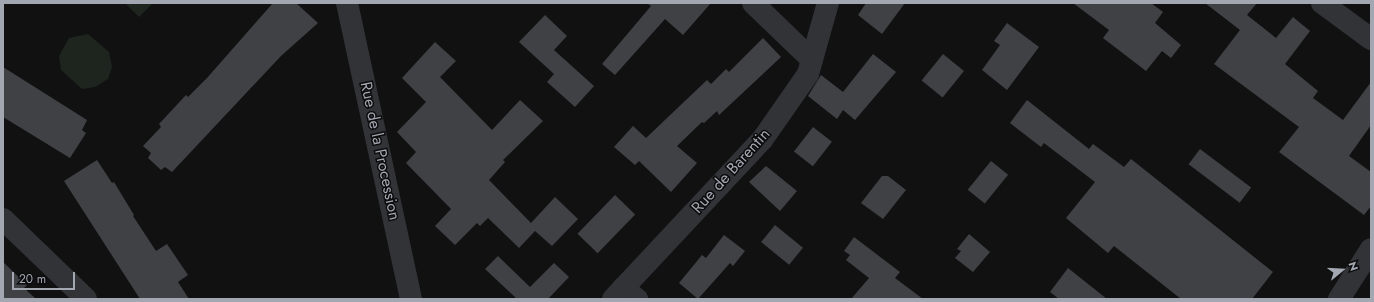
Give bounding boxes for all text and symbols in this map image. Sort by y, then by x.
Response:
street label: Rue de la Procession [356,80,404,222]
street label: Rue de Barentin [688,125,774,217]
north arrow [1322,250,1362,290]
text: N [1344,260,1362,273]
scale bar [14,264,77,290]
text: 20 m [19,270,46,288]

